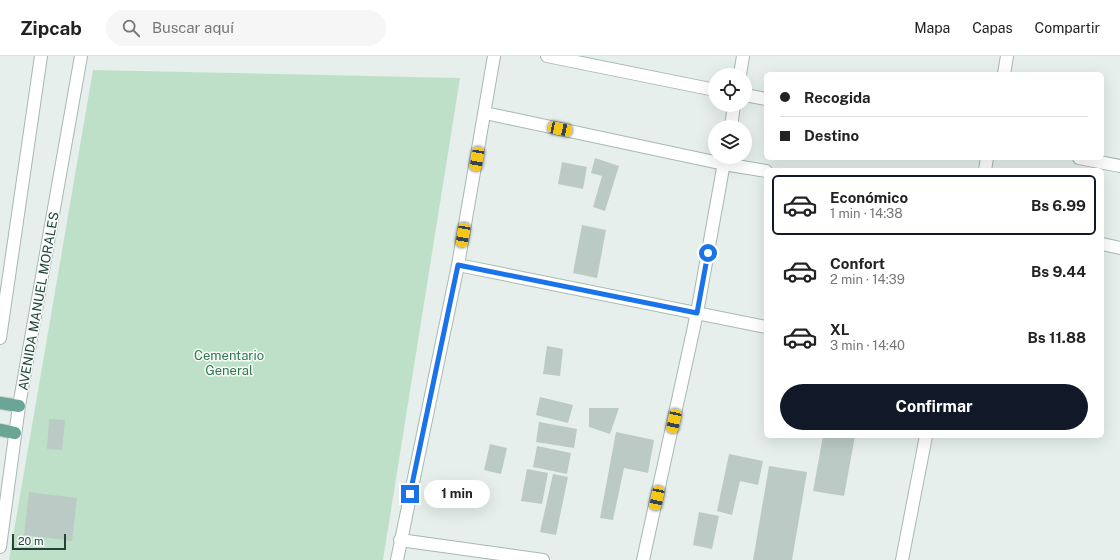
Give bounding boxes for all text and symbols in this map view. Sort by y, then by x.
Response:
search box [106,10,386,46]
text: Zipcab [20,17,82,39]
icon: search [120,17,142,39]
text: Buscar aquí [152,19,234,36]
text: Mapa [914,20,950,36]
text: Capas [972,20,1013,36]
text: Compartir [1035,20,1100,36]
map controls [708,68,752,164]
button: locate [708,68,752,112]
text: Recogida [804,89,871,106]
button: layers [708,120,752,164]
car [547,121,573,137]
text: Destino [804,127,859,144]
car [469,146,485,172]
icon: car [782,187,818,223]
text: Económico [830,189,908,206]
text: Bs 6.99 [1031,197,1086,214]
text: 1 min · 14:38 [830,206,903,221]
street label: AVENIDA MANUEL MORALES [15,211,62,392]
car [455,222,471,248]
route start [699,244,717,262]
icon: car [782,253,818,289]
text: Confort [830,255,885,272]
text: Bs 9.44 [1031,263,1086,280]
text: 2 min · 14:39 [830,272,905,287]
icon: car [782,319,818,355]
text: XL [830,321,849,338]
text: Bs 11.88 [1028,329,1086,346]
text: 3 min · 14:40 [830,338,905,353]
park label: Cementario General [194,348,264,378]
button: Confirmar [780,384,1088,430]
car [666,408,682,434]
callout: 1 min [424,480,490,508]
route end [401,485,419,503]
car [649,485,665,511]
text: 1 min [441,486,473,501]
scale bar [12,532,66,551]
text: 20 m [18,535,43,547]

